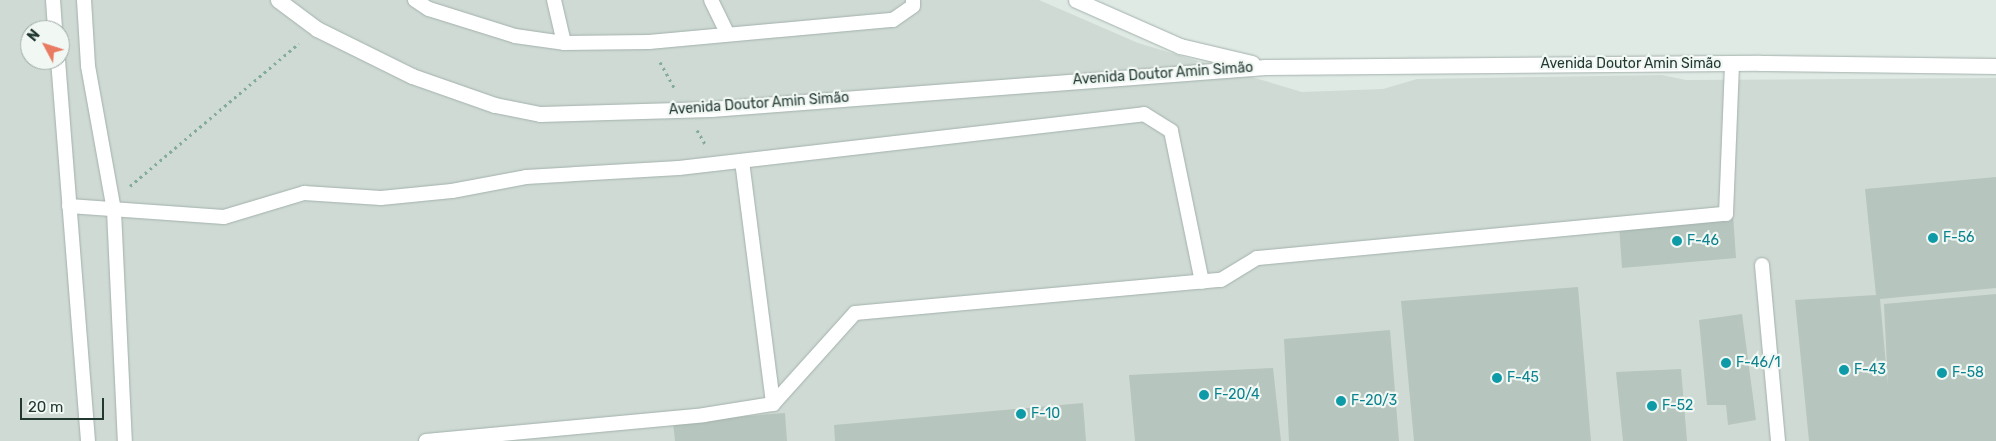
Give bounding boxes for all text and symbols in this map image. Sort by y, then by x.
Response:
north arrow [20,20,70,70]
text: N [24,26,44,45]
street label: Avenida Doutor Amin Simão [1540,56,1722,72]
street label: Avenida Doutor Amin Simão [1072,59,1254,89]
street label: Avenida Doutor Amin Simão [668,89,850,119]
place label: F-56 [1943,230,1974,246]
marker: F-56 [1927,232,1939,244]
place label: F-46 [1687,233,1719,249]
marker: F-46 [1671,235,1683,247]
place label: F-46/1 [1736,355,1781,371]
marker: F-46/1 [1720,357,1732,369]
place label: F-43 [1854,362,1886,378]
marker: F-43 [1838,364,1850,376]
place label: F-58 [1952,365,1984,381]
marker: F-58 [1936,367,1948,379]
place label: F-45 [1507,370,1539,386]
marker: F-45 [1491,372,1503,384]
place label: F-20/4 [1214,387,1260,403]
scale bar [22,388,106,420]
marker: F-20/4 [1198,389,1210,401]
place label: F-20/3 [1351,393,1397,409]
marker: F-20/3 [1335,395,1347,407]
text: 20 m [28,398,63,416]
place label: F-52 [1662,398,1693,414]
marker: F-52 [1646,400,1658,412]
place label: F-10 [1031,406,1060,422]
marker: F-10 [1015,408,1027,420]

